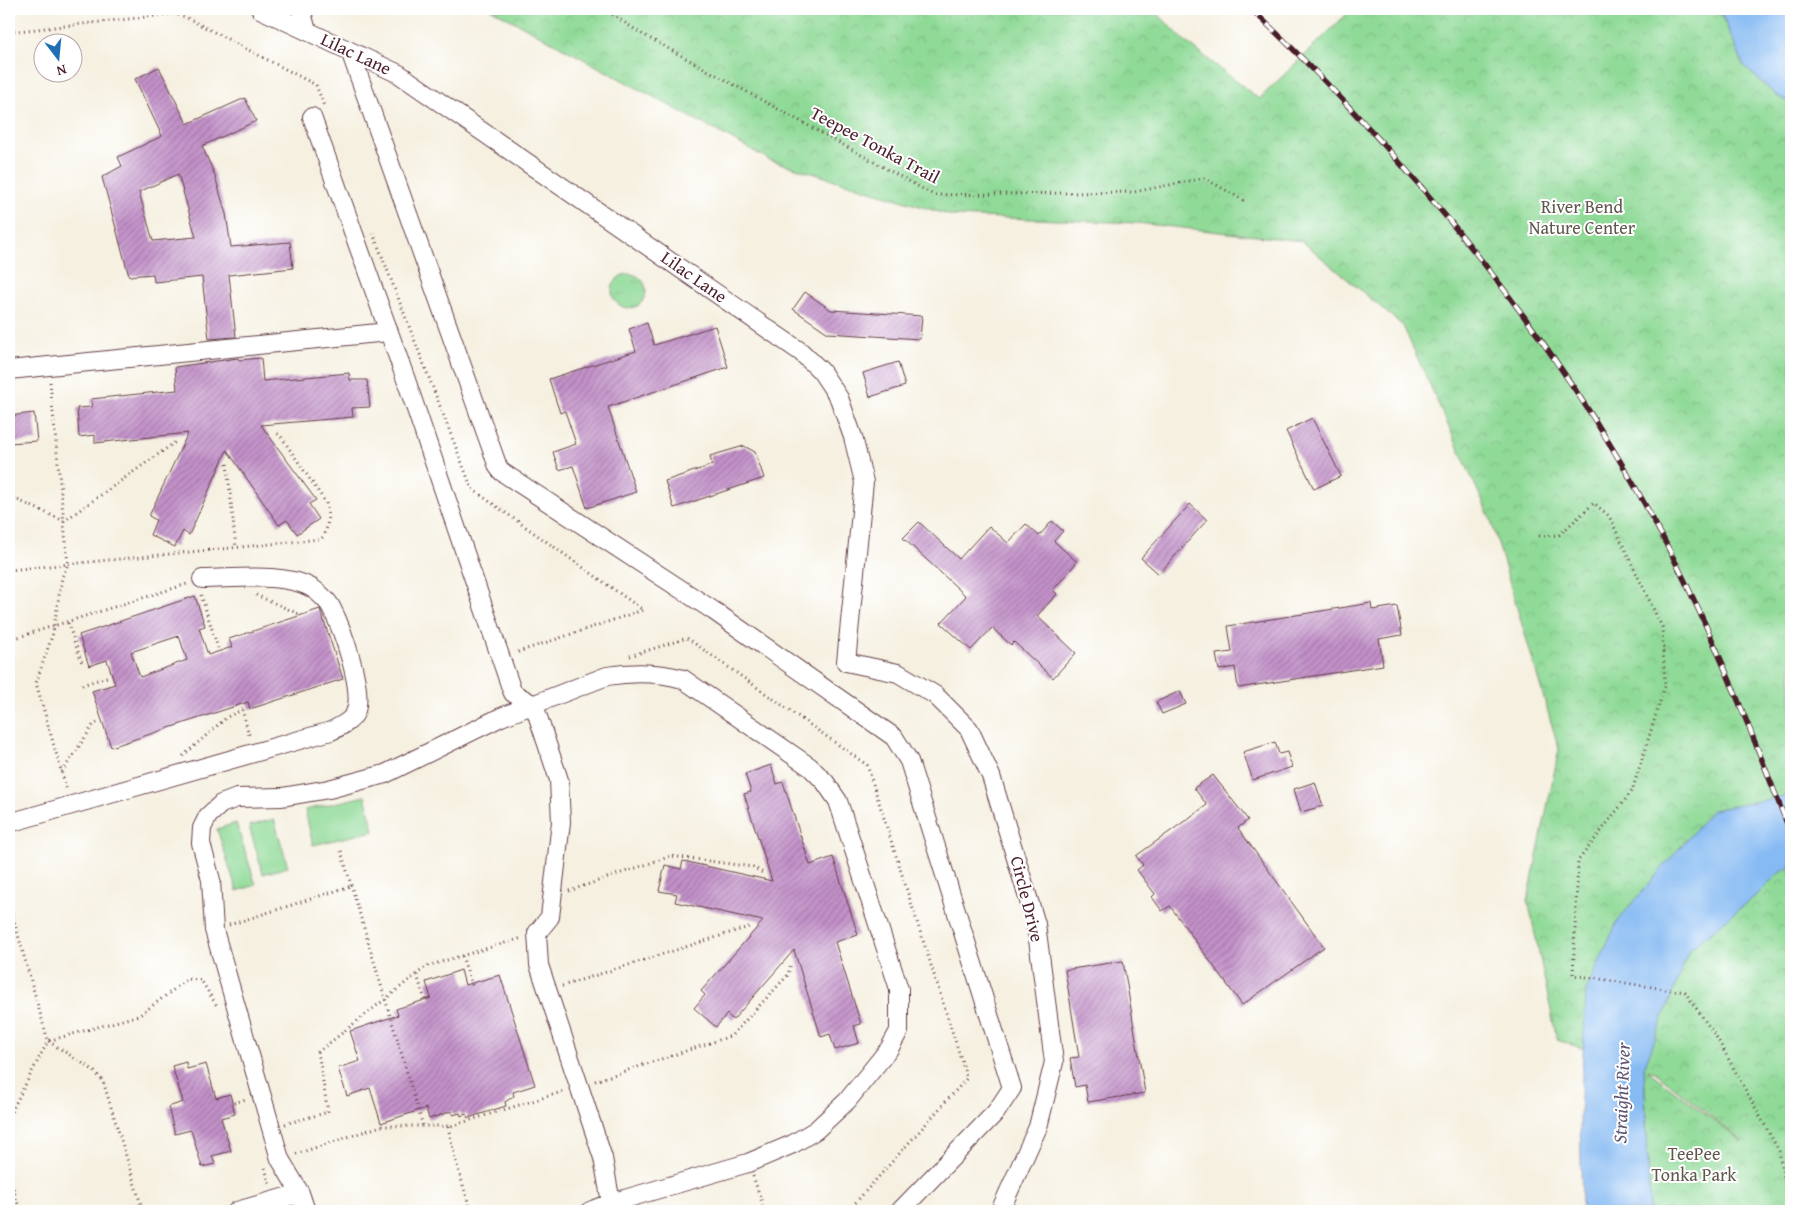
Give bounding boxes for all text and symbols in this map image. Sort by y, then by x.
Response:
street label: Lilac Lane [316,25,396,82]
north arrow [32,32,82,82]
text: N [54,60,69,82]
street label: Teepee Tonka Trail [806,99,945,190]
park label: River Bend Nature Center [1529,193,1636,241]
street label: Lilac Lane [656,244,733,309]
street label: Circle Drive [1004,853,1051,945]
water label: Straight River [1605,1041,1637,1144]
park label: TeePee Tonka Park [1651,1140,1737,1188]

